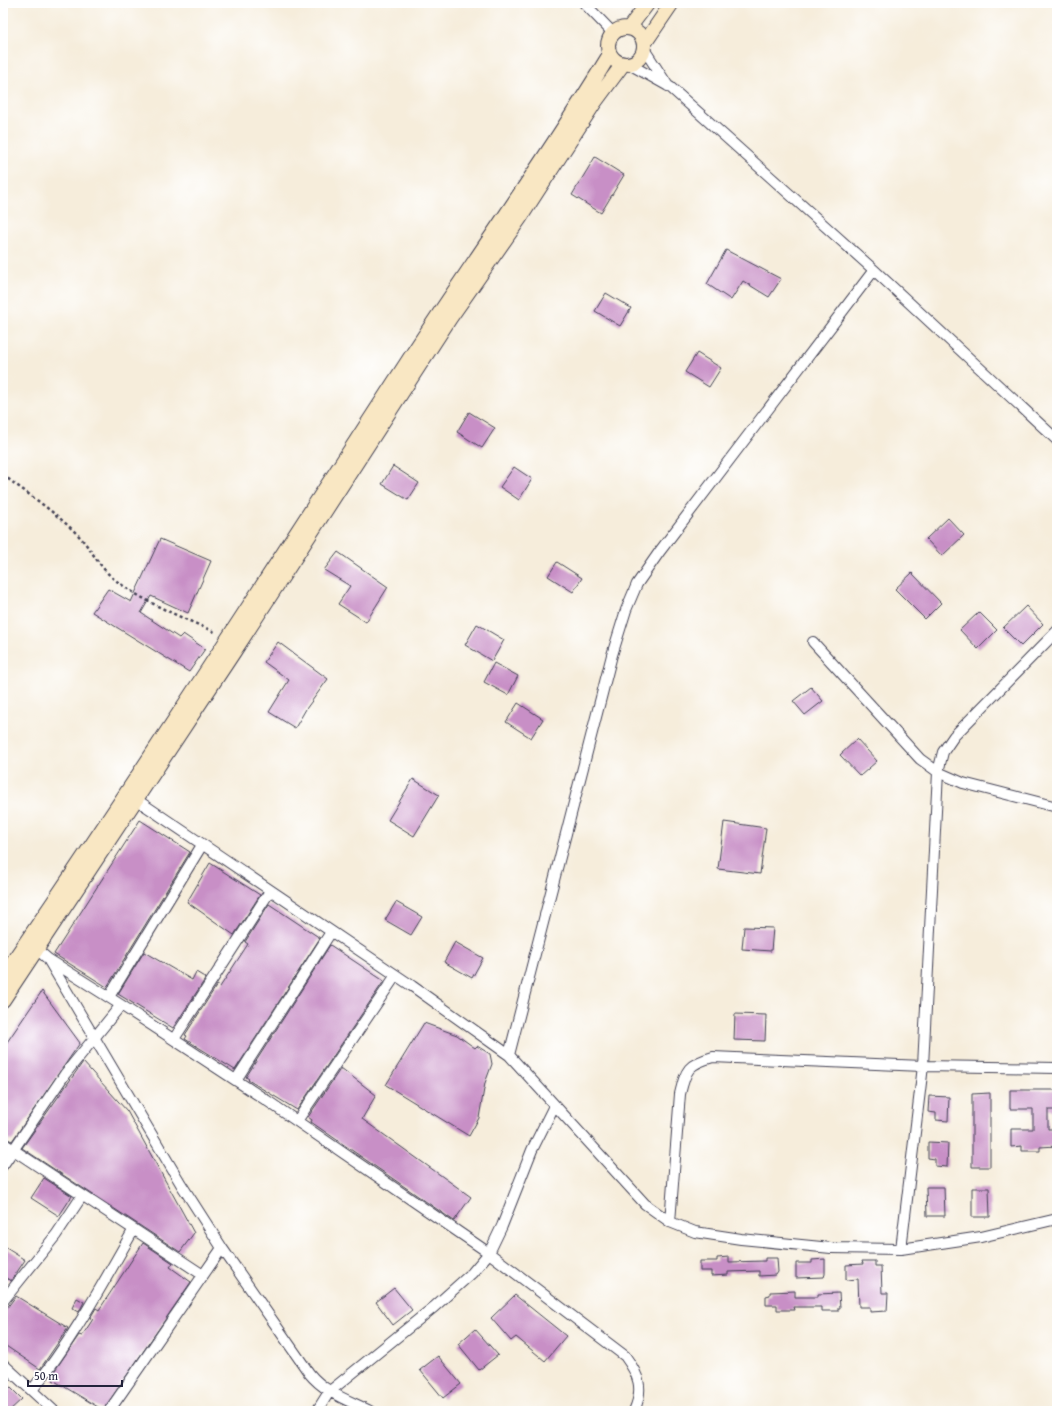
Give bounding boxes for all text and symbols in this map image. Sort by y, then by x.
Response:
scale bar [28,1362,122,1388]
text: 50 m [34,1367,58,1384]

